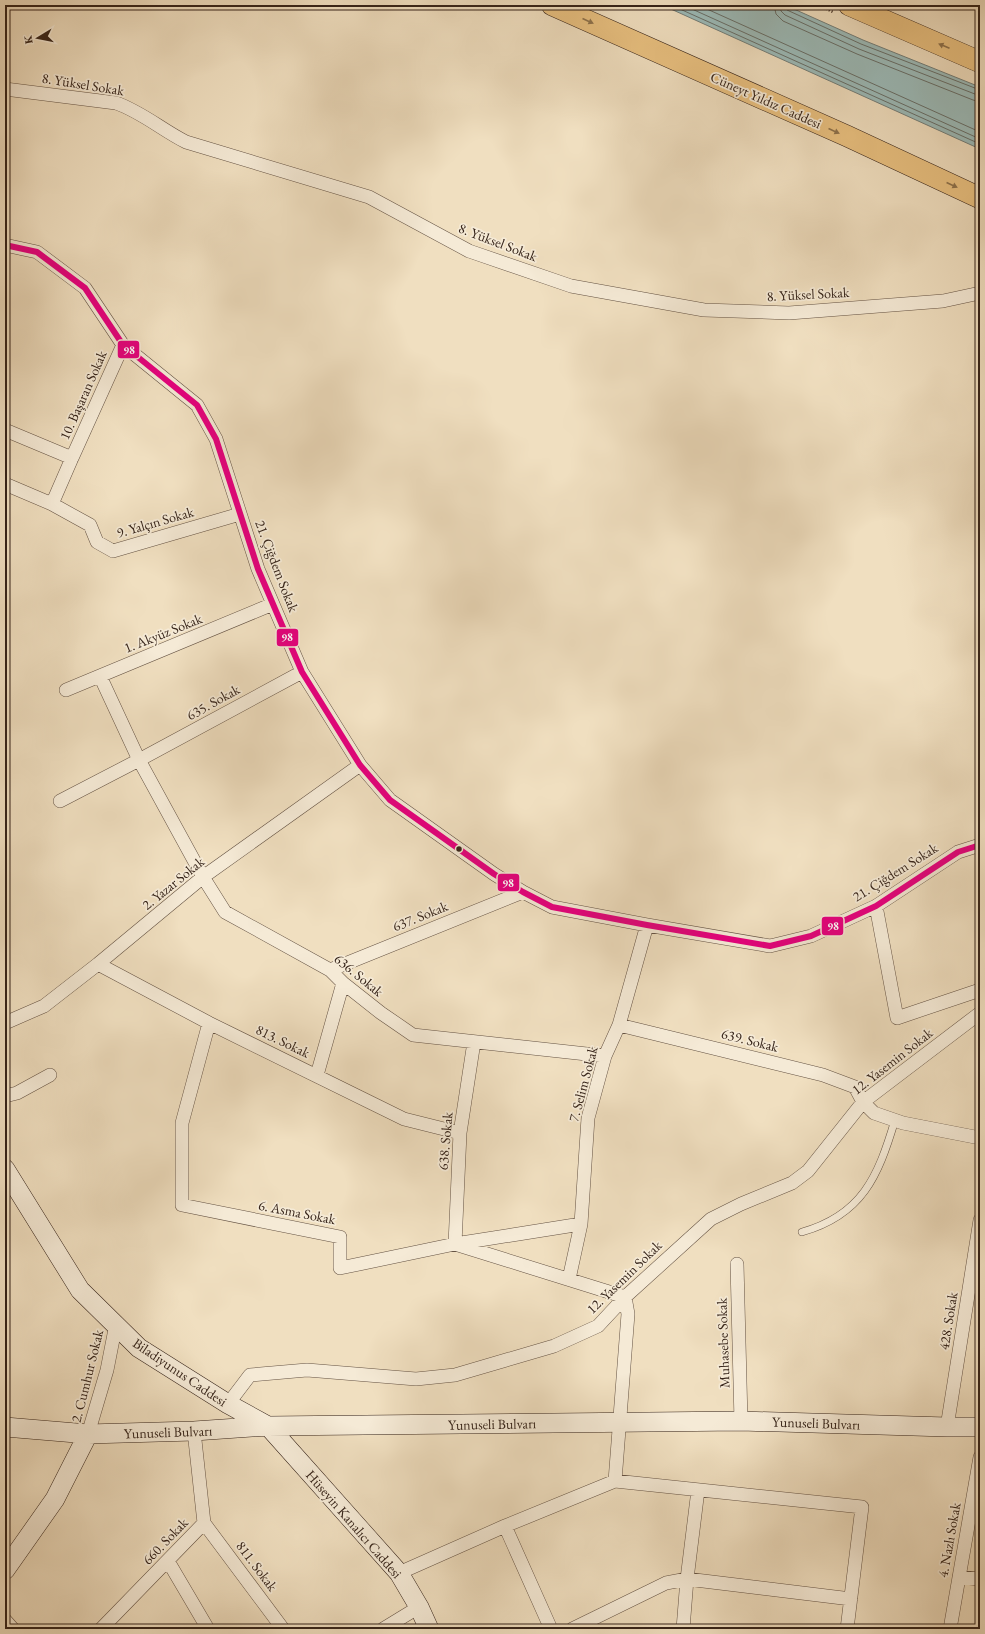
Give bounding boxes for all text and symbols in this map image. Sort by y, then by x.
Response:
north arrow [18,18,58,58]
one-way arrow [582,18,594,24]
text: K [20,34,36,45]
one-way arrow [939,43,950,49]
street label: Cüneyt Yıldız Caddesi [708,67,825,133]
street label: 8. Yüksel Sokak [41,69,126,99]
one-way arrow [829,128,841,134]
one-way arrow [947,182,958,188]
street label: 8. Yüksel Sokak [456,219,540,265]
street label: 8. Yüksel Sokak [766,283,850,305]
line badge: 98 [117,340,140,359]
text: 98 [123,343,135,357]
street label: 10. Başaran Sokak [55,347,111,442]
street label: 9. Yalçın Sokak [114,502,196,542]
street label: 21. Çiğdem Sokak [251,517,303,615]
street label: 1. Akyüz Sokak [121,609,205,657]
line badge: 98 [276,628,299,647]
text: 98 [281,630,293,644]
street label: 635. Sokak [183,680,243,724]
street label: 21. Çiğdem Sokak [849,838,941,905]
unlabelled marker [454,844,464,854]
street label: 2. Yazar Sokak [138,852,208,914]
line badge: 98 [497,873,520,892]
text: 98 [502,876,514,890]
street label: 637. Sokak [390,897,451,935]
line badge: 98 [821,916,844,936]
text: 98 [827,919,839,933]
street label: 636. Sokak [331,950,388,1001]
street label: 813. Sokak [253,1020,313,1062]
street label: 12. Yasemin Sokak [848,1023,937,1098]
street label: 639. Sokak [720,1024,781,1056]
street label: 7. Selim Sokak [564,1044,602,1124]
street label: 638. Sokak [434,1111,457,1171]
street label: 6. Asma Sokak [257,1196,338,1228]
street label: 12. Yasemin Sokak [582,1236,666,1318]
street label: 428. Sokak [935,1290,962,1351]
street label: Muhasebe Sokak [712,1297,734,1388]
street label: 2. Cumhur Sokak [67,1327,107,1424]
street label: Biladiyunus Caddesi [129,1334,231,1410]
street label: Yunuseli Bulvarı [772,1412,861,1434]
street label: Yunuseli Bulvarı [448,1414,537,1434]
street label: Yunuseli Bulvarı [124,1421,213,1443]
street label: Hüseyin Kanalıcı Caddesi [302,1466,406,1582]
street label: 4. Nazlı Sokak [934,1501,965,1579]
street label: 660. Sokak [138,1514,192,1568]
street label: 811. Sokak [232,1537,282,1595]

